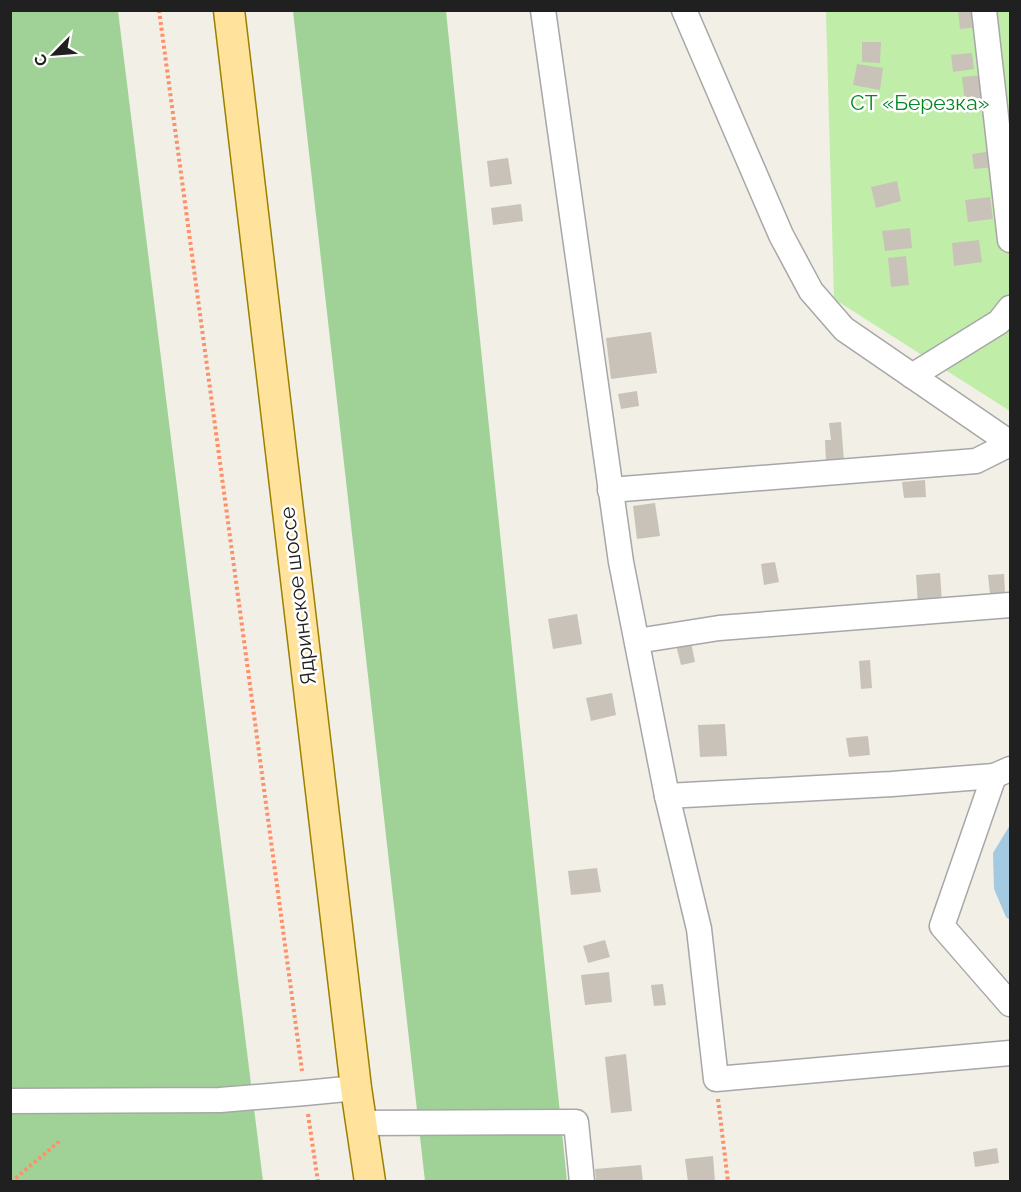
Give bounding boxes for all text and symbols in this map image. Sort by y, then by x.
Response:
north arrow [24,24,84,84]
text: С [30,51,52,69]
park label: СТ «Березка» [850,90,990,115]
street label: Ядринское шоссе [274,505,321,687]

